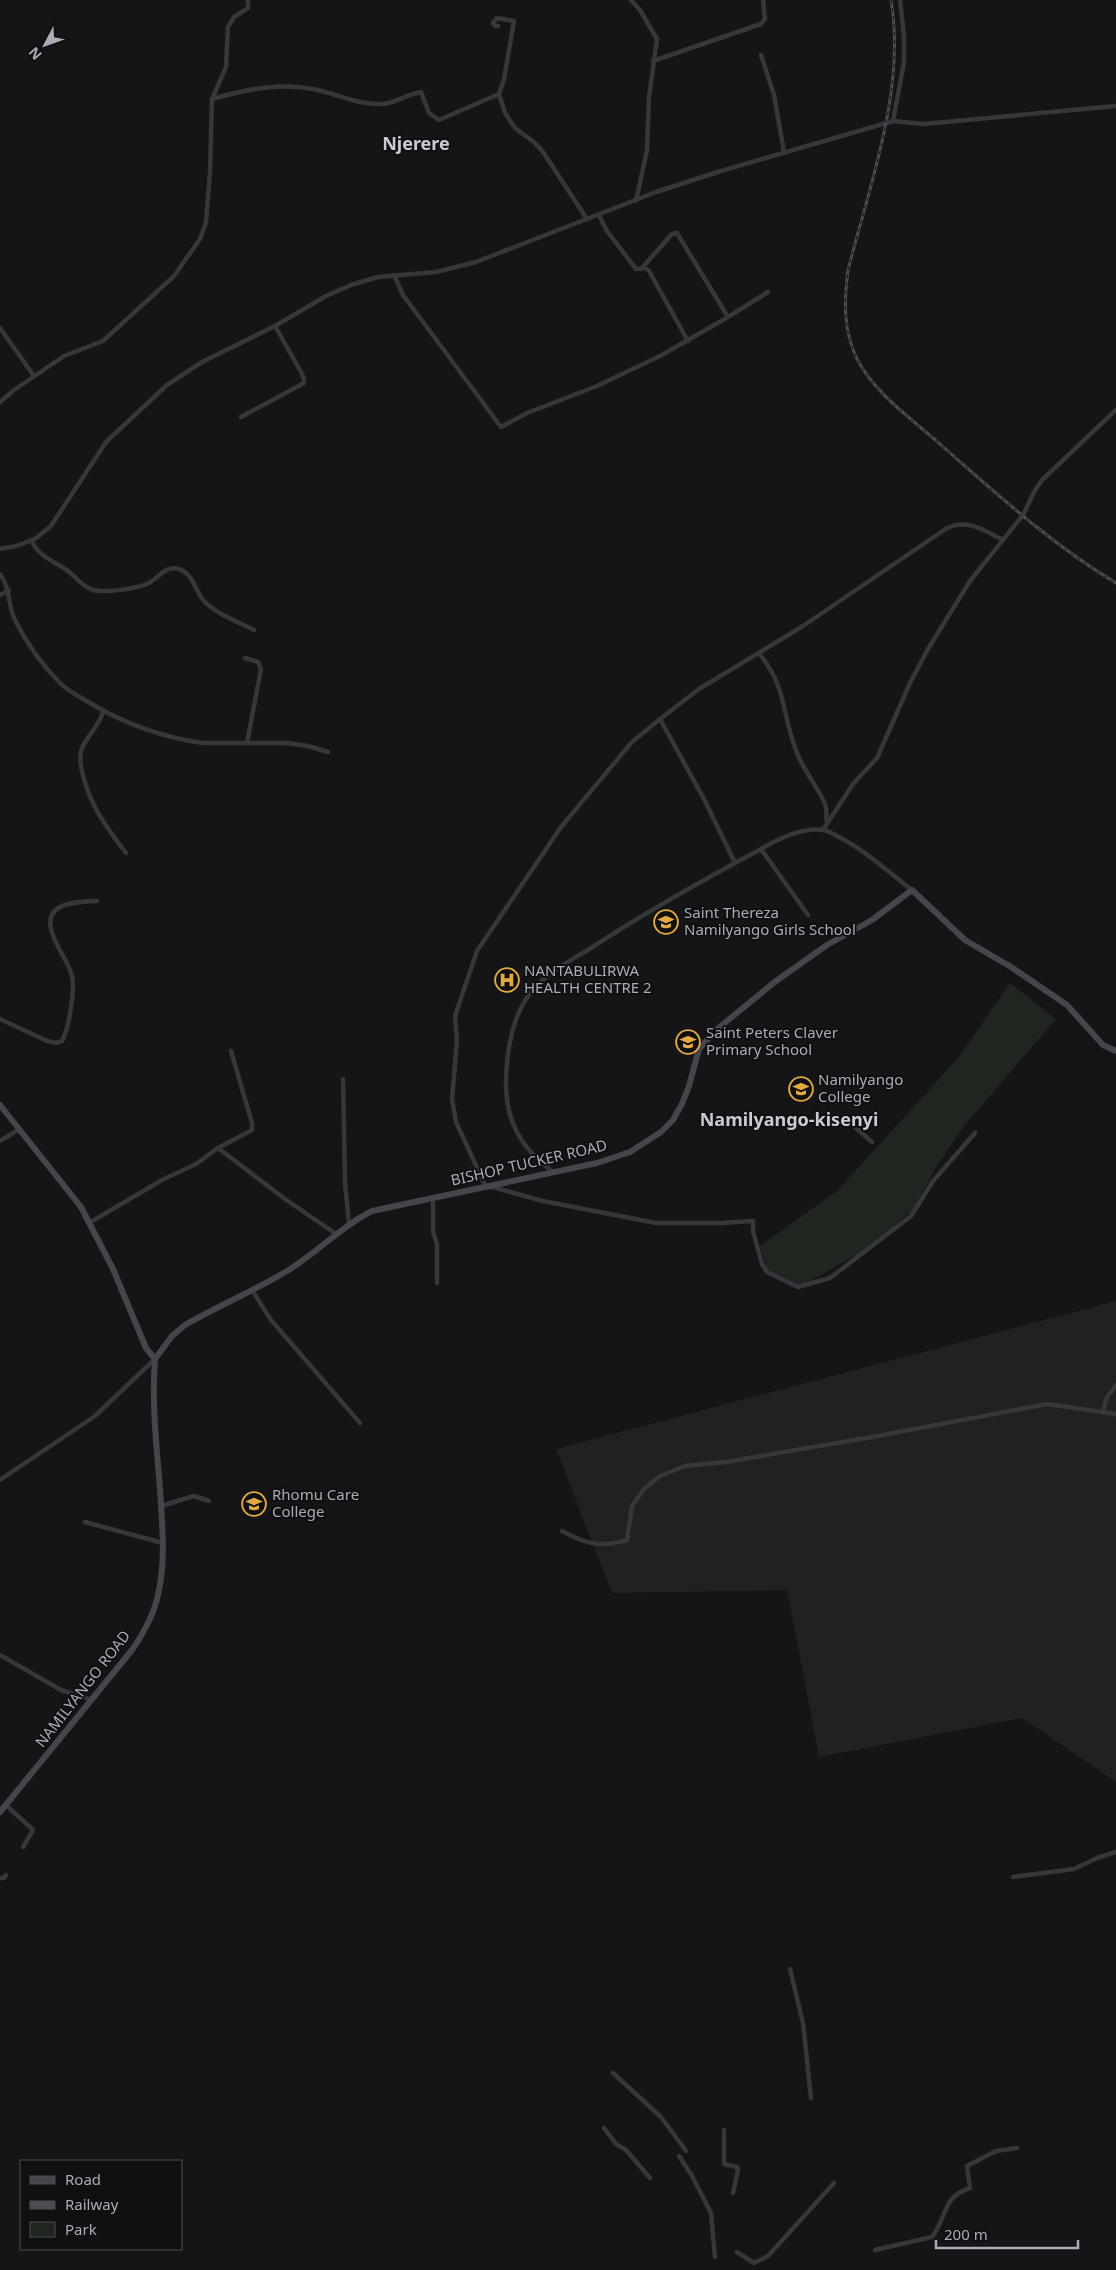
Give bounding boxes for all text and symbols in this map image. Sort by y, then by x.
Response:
north arrow [20,20,70,70]
text: N [24,43,46,64]
district label: Njerere [382,131,450,155]
place label: Saint Thereza Namilyango Girls School [684,902,856,939]
school or university icon: Saint Thereza Namilyango Girls School [653,909,679,935]
place label: NANTABULIRWA HEALTH CENTRE 2 [524,960,652,997]
hospital icon: NANTABULIRWA HEALTH CENTRE 2 [494,967,520,993]
place label: Saint Peters Claver Primary School [706,1022,838,1059]
school or university icon: Saint Peters Claver Primary School [675,1029,701,1055]
place label: Namilyango College [818,1069,903,1106]
school or university icon: Namilyango College [788,1076,814,1102]
district label: Namilyango-kisenyi [700,1107,878,1131]
street label: BISHOP TUCKER ROAD [449,1134,609,1190]
place label: Rhomu Care College [272,1484,359,1521]
school or university icon: Rhomu Care College [241,1491,267,1517]
street label: NAMILYANGO ROAD [30,1626,134,1751]
legend [20,2160,182,2250]
text: Road [65,2169,101,2189]
text: Railway [65,2194,119,2214]
scale bar [936,2218,1078,2250]
text: Park [65,2219,97,2239]
text: 200 m [944,2224,988,2244]

